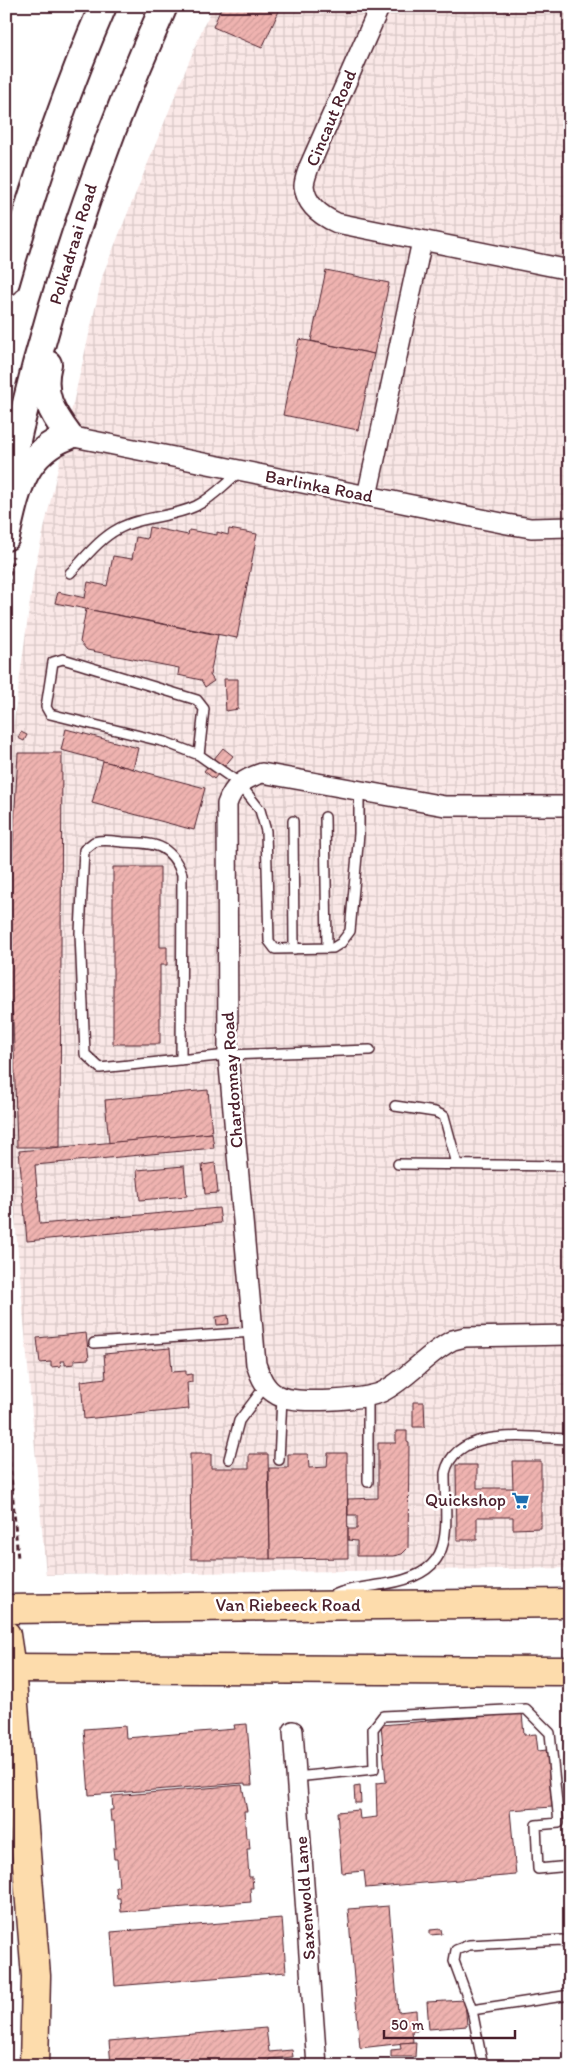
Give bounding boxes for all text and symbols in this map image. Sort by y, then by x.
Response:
street label: Cincaut Road [301,66,361,170]
street label: Polkadraai Road [44,181,102,307]
street label: Barlinka Road [263,465,375,507]
street label: Chardonnay Road [216,1011,248,1149]
place label: Quickshop [425,1489,506,1511]
supermarket icon: Quickshop [510,1490,530,1510]
street label: Van Riebeeck Road [215,1594,361,1616]
street label: Saxenwold Lane [290,1835,320,1961]
scale bar [384,2007,515,2039]
text: 50 m [391,2016,424,2034]

